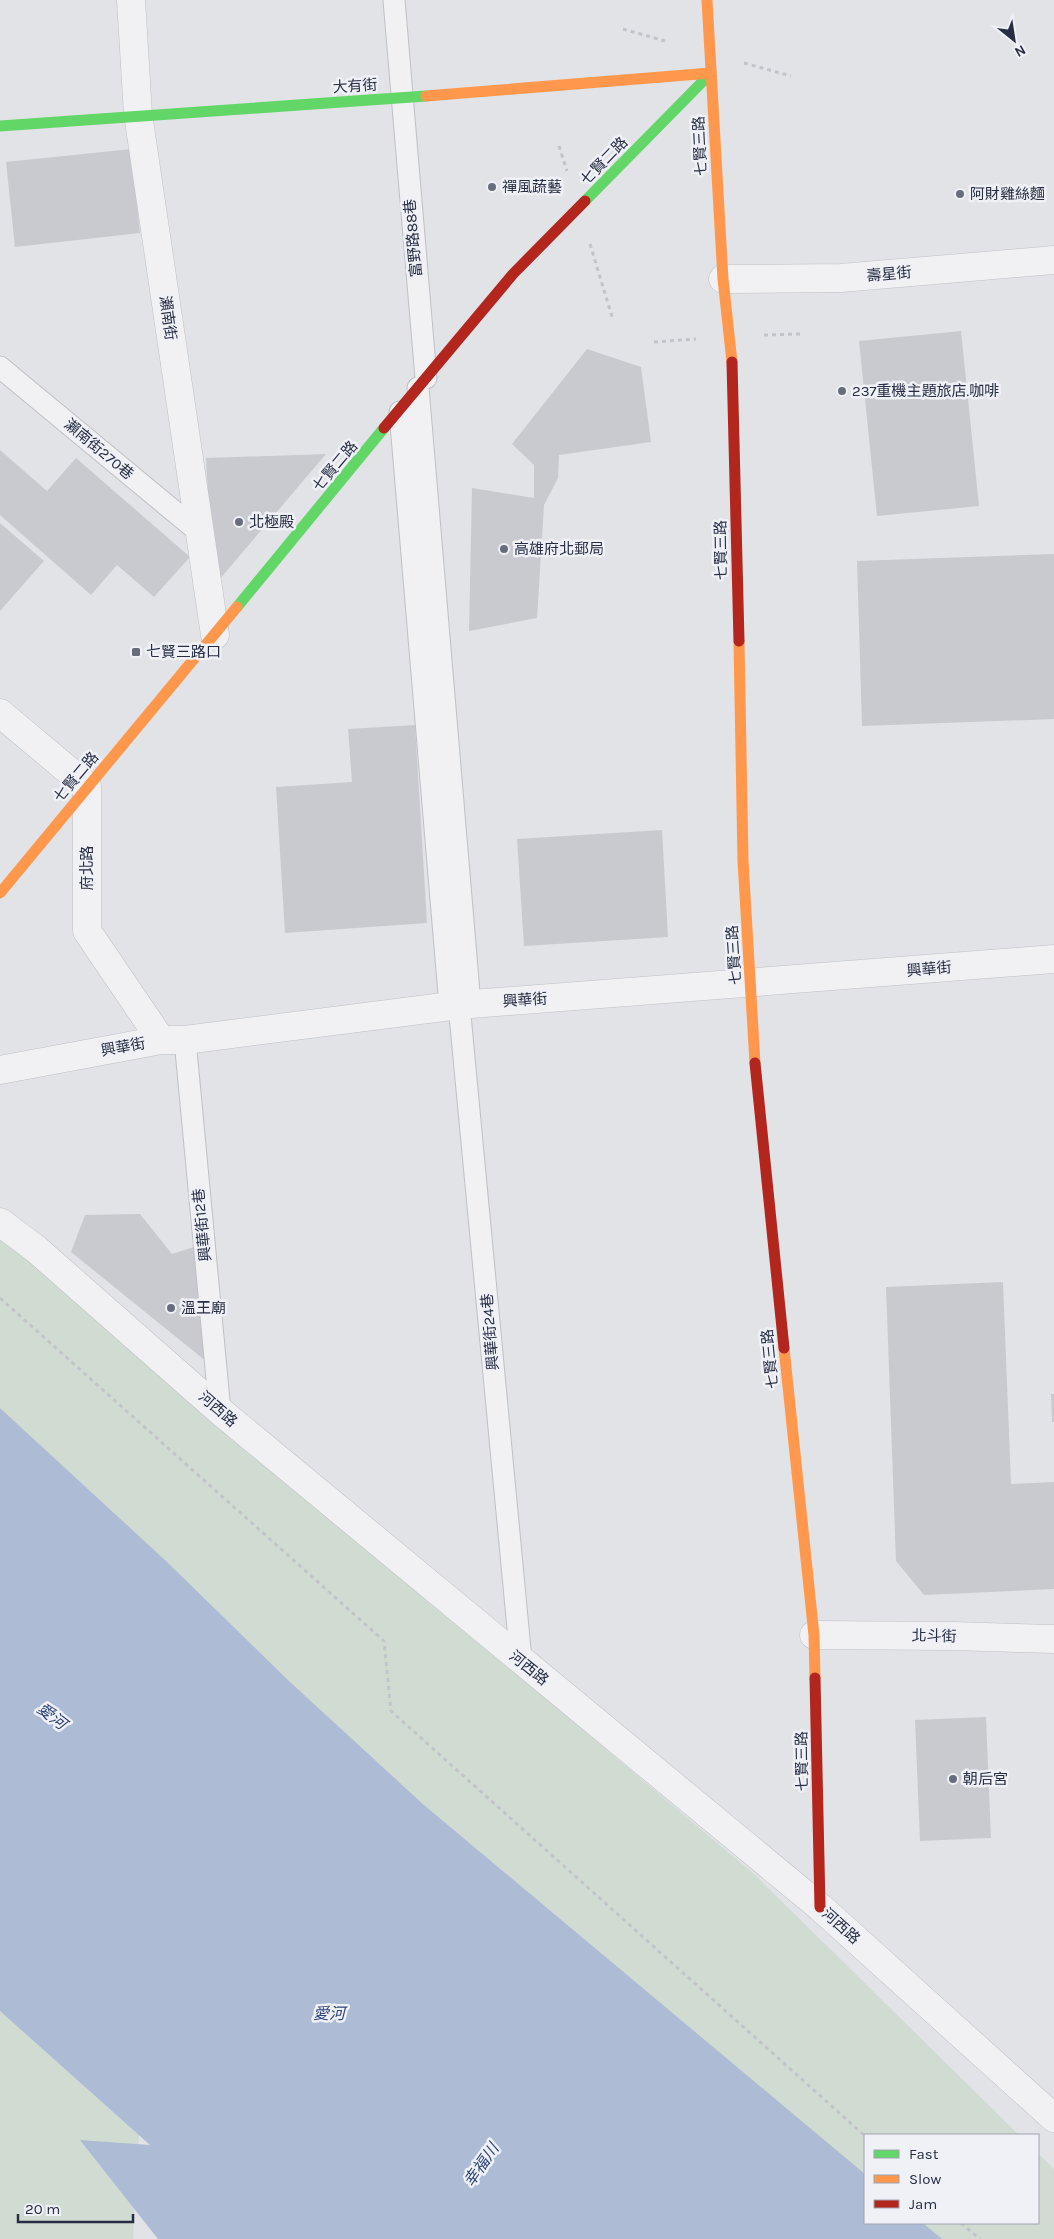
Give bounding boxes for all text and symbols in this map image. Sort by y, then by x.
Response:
north arrow [989,15,1039,65]
text: N [1012,41,1029,61]
street label: 大有街 [332,75,378,97]
street label: 七賢三路 [689,116,711,176]
street label: 七賢二路 [577,133,631,189]
place label: 禪風蔬藝 [502,178,562,196]
marker: 禪風蔬藝 [486,181,498,193]
place label: 阿財雞絲麵 [970,185,1045,203]
marker: 阿財雞絲麵 [954,188,966,200]
street label: 富野路88巷 [401,198,425,278]
street label: 壽星街 [866,263,912,285]
street label: 瀨南街 [156,294,180,342]
place label: 237重機主題旅店.咖啡 [852,382,999,400]
marker: 237重機主題旅店.咖啡 [836,385,848,397]
street label: 瀨南街270巷 [61,415,137,483]
street label: 七賢二路 [309,437,361,495]
place label: 北極殿 [249,513,294,531]
marker: 北極殿 [233,516,245,528]
street label: 七賢三路 [711,520,731,580]
place label: 高雄府北郵局 [514,540,604,558]
marker: 高雄府北郵局 [498,543,510,555]
place label: 七賢三路口 [146,643,221,661]
marker: 七賢三路口 [130,646,142,658]
street label: 七賢二路 [50,748,102,806]
street label: 府北路 [78,845,96,891]
street label: 七賢三路 [723,924,745,986]
street label: 興華街 [906,958,952,980]
street label: 興華街 [502,989,548,1011]
street label: 興華街 [99,1034,147,1060]
street label: 興華街12巷 [189,1187,215,1263]
street label: 興華街24巷 [478,1293,502,1371]
place label: 溫王廟 [181,1299,226,1317]
marker: 溫王廟 [165,1302,177,1314]
street label: 七賢三路 [758,1328,782,1390]
street label: 河西路 [195,1387,241,1431]
street label: 北斗街 [911,1627,957,1645]
street label: 河西路 [506,1647,552,1689]
water label: 愛河 [34,1699,73,1735]
street label: 七賢三路 [792,1731,812,1791]
place label: 朝后宮 [963,1770,1008,1788]
marker: 朝后宮 [947,1773,959,1785]
street label: 河西路 [818,1904,864,1948]
water label: 愛河 [313,2004,348,2023]
legend [864,2134,1039,2224]
water label: 幸福川 [459,2138,504,2190]
text: Fast [909,2145,939,2163]
text: Slow [909,2170,941,2188]
scale bar [18,2192,132,2224]
text: Jam [909,2195,937,2213]
text: 20 m [25,2200,60,2218]

